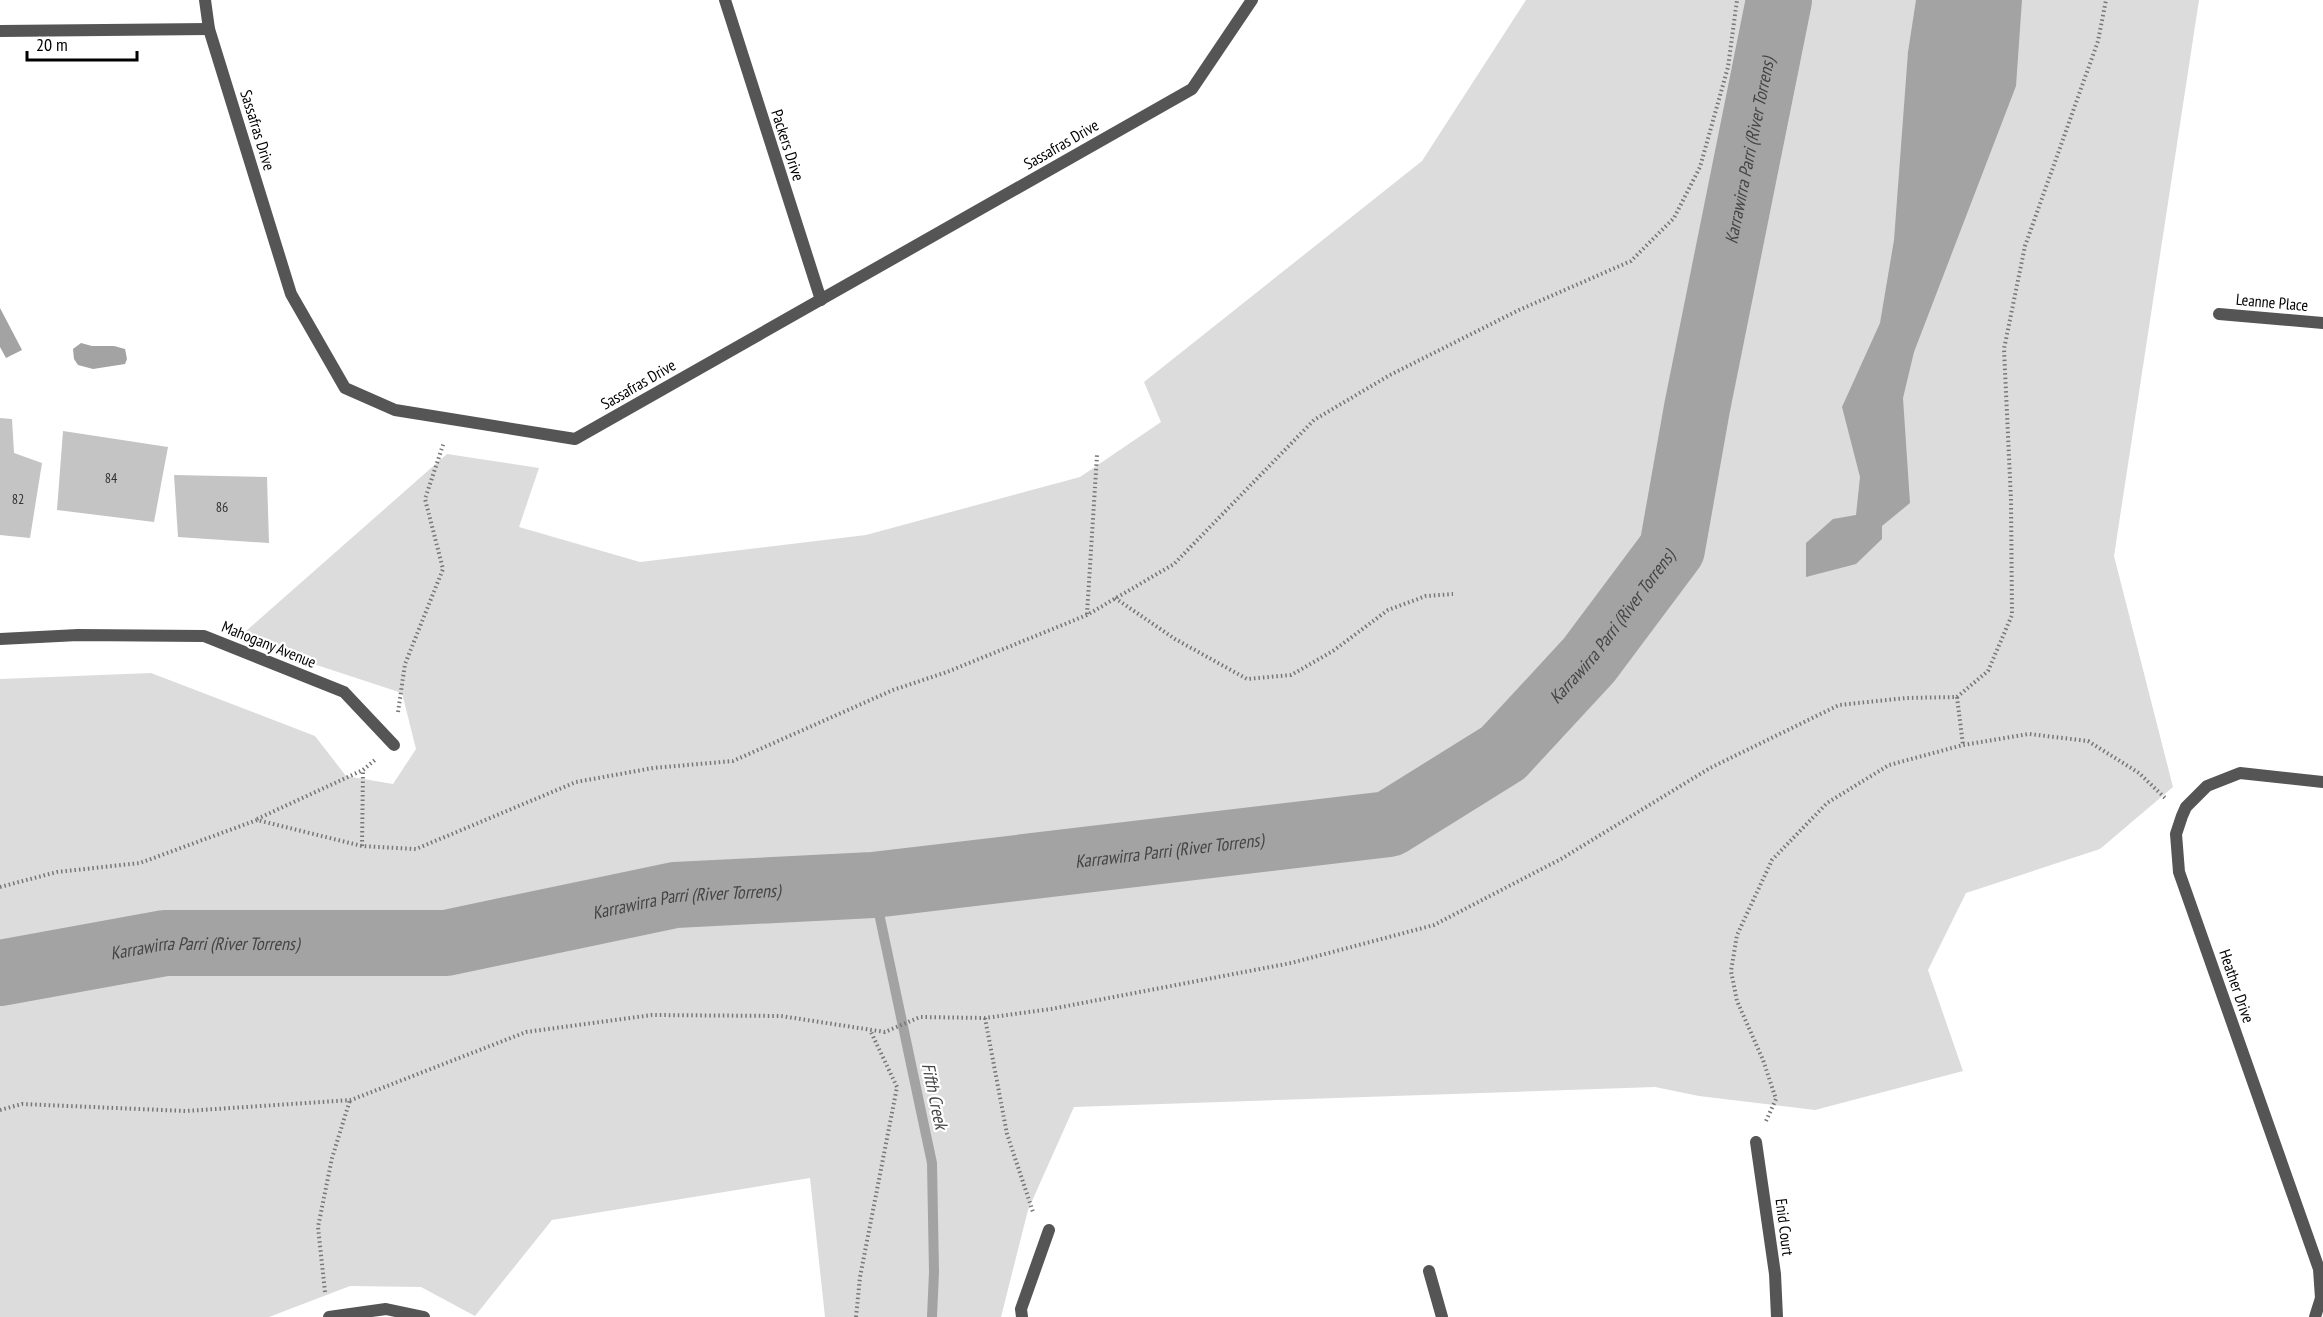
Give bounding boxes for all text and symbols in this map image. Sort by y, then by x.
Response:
scale bar [27,24,136,62]
text: 20 m [36,33,68,56]
water label: Karrawirra Parri (River Torrens) [1719,53,1779,246]
street label: Sassafras Drive [236,87,280,173]
street label: Packers Drive [767,107,809,183]
street label: Sassafras Drive [1020,115,1102,173]
street label: Leanne Place [2235,289,2309,315]
street label: Sassafras Drive [597,355,679,413]
house number: 84 [105,469,118,487]
house number: 82 [12,490,24,508]
house number: 86 [216,498,228,516]
water label: Karrawirra Parri (River Torrens) [1544,543,1680,708]
street label: Mahogany Avenue [219,616,319,672]
water label: Karrawirra Parri (River Torrens) [1073,827,1266,873]
water label: Karrawirra Parri (River Torrens) [590,878,782,924]
water label: Karrawirra Parri (River Torrens) [108,931,301,964]
street label: Heather Drive [2215,947,2259,1025]
water label: Fifth Creek [917,1061,954,1133]
street label: Enid Court [1772,1197,1799,1257]

